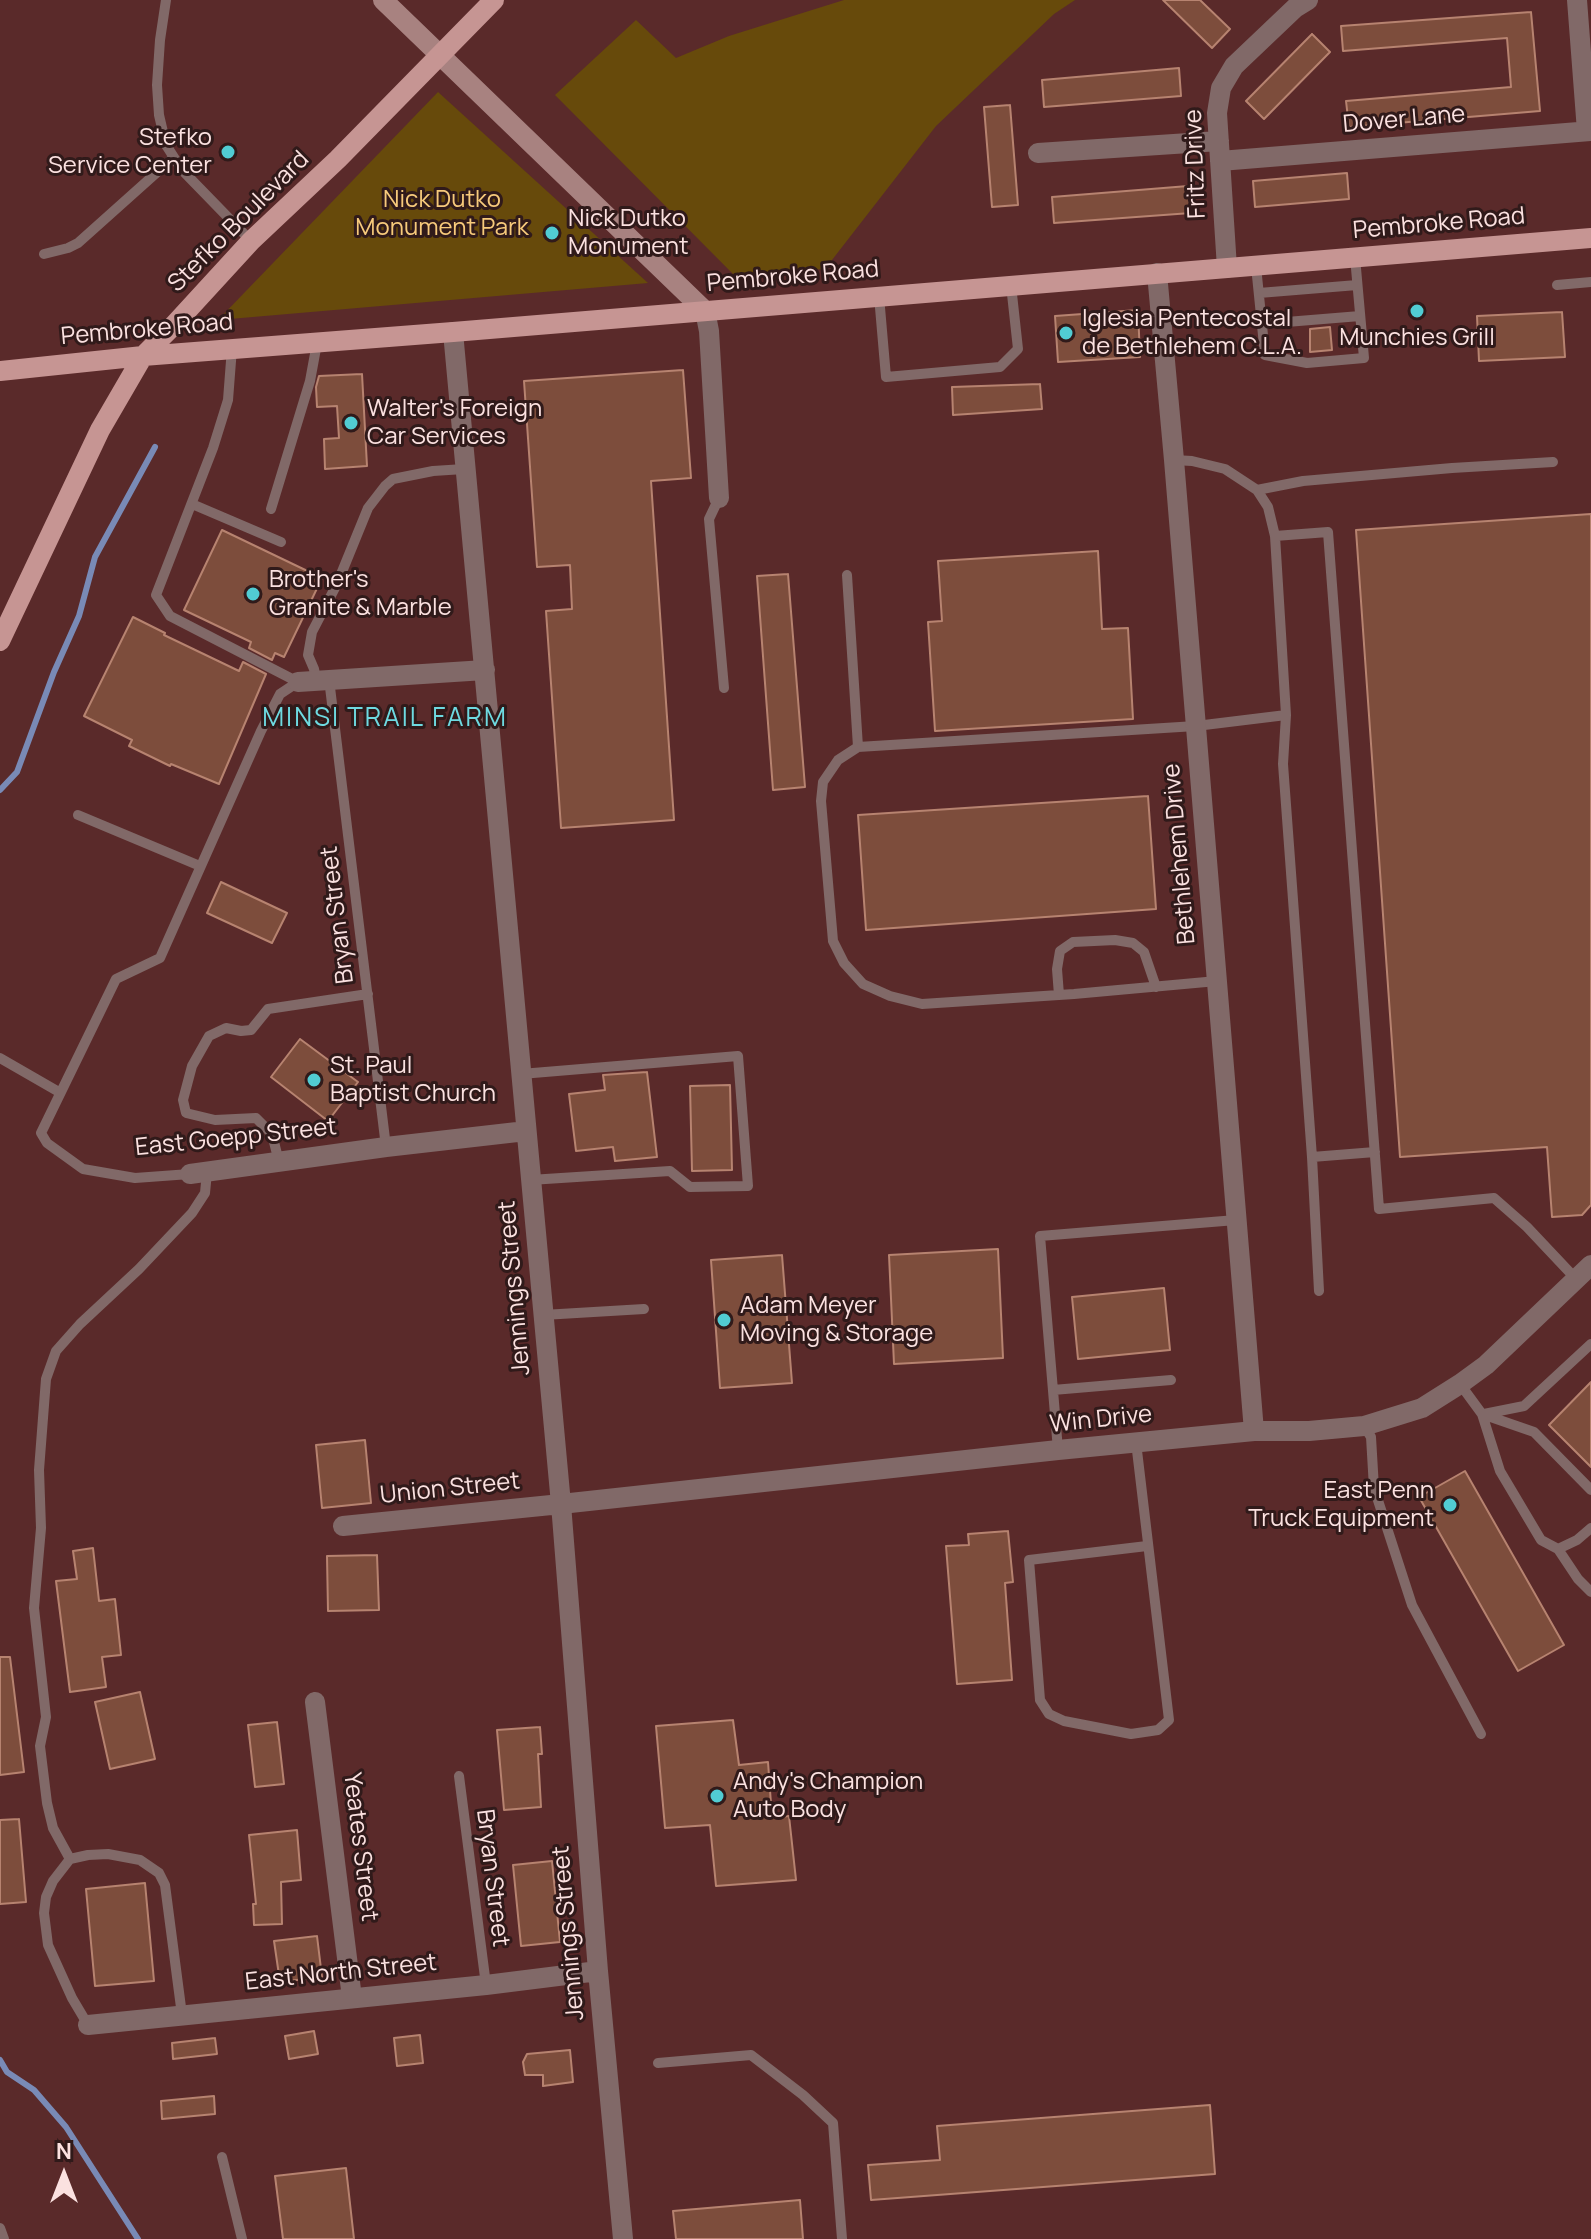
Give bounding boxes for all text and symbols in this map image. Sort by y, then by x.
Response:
street label: Dover Lane [1342,100,1466,140]
street label: Fritz Drive [1180,109,1212,219]
place label: Stefko Service Center [48,124,212,180]
marker: Stefko Service Center [219,143,237,161]
street label: Stefko Boulevard [162,145,316,299]
park label: Nick Dutko Monument Park [355,186,529,242]
street label: Pembroke Road [1352,202,1526,246]
place label: Nick Dutko Monument [568,205,689,261]
marker: Nick Dutko Monument [543,224,561,242]
street label: Pembroke Road [706,255,880,299]
marker: Munchies Grill [1408,302,1426,320]
place label: Iglesia Pentecostal de Bethlehem C.L.A. [1082,305,1302,361]
street label: Pembroke Road [60,308,234,352]
marker: Iglesia Pentecostal de Bethlehem C.L.A. [1057,324,1075,342]
place label: Munchies Grill [1339,324,1495,352]
place label: Walter's Foreign Car Services [367,395,542,451]
marker: Walter's Foreign Car Services [342,414,360,432]
place label: Brother's Granite & Marble [269,566,452,622]
marker: Brother's Granite & Marble [244,585,262,603]
district label: MINSI TRAIL FARM [262,703,508,735]
street label: Bethlehem Drive [1158,762,1202,946]
street label: Bryan Street [315,845,361,985]
place label: St. Paul Baptist Church [330,1052,496,1108]
marker: St. Paul Baptist Church [305,1071,323,1089]
street label: East Goepp Street [134,1113,338,1163]
street label: Jennings Street [493,1199,537,1377]
place label: Adam Meyer Moving & Storage [740,1292,933,1348]
marker: Adam Meyer Moving & Storage [715,1311,733,1329]
street label: Win Drive [1048,1400,1154,1440]
street label: Union Street [379,1467,521,1511]
place label: East Penn Truck Equipment [1248,1477,1434,1533]
marker: East Penn Truck Equipment [1441,1496,1459,1514]
place label: Andy's Champion Auto Body [733,1768,923,1824]
street label: Yeates Street [337,1771,383,1923]
marker: Andy's Champion Auto Body [708,1787,726,1805]
street label: Bryan Street [469,1808,515,1948]
street label: Jennings Street [547,1844,591,2022]
street label: East North Street [244,1949,438,1997]
north arrow [24,2135,104,2215]
text: N [56,2136,72,2166]

